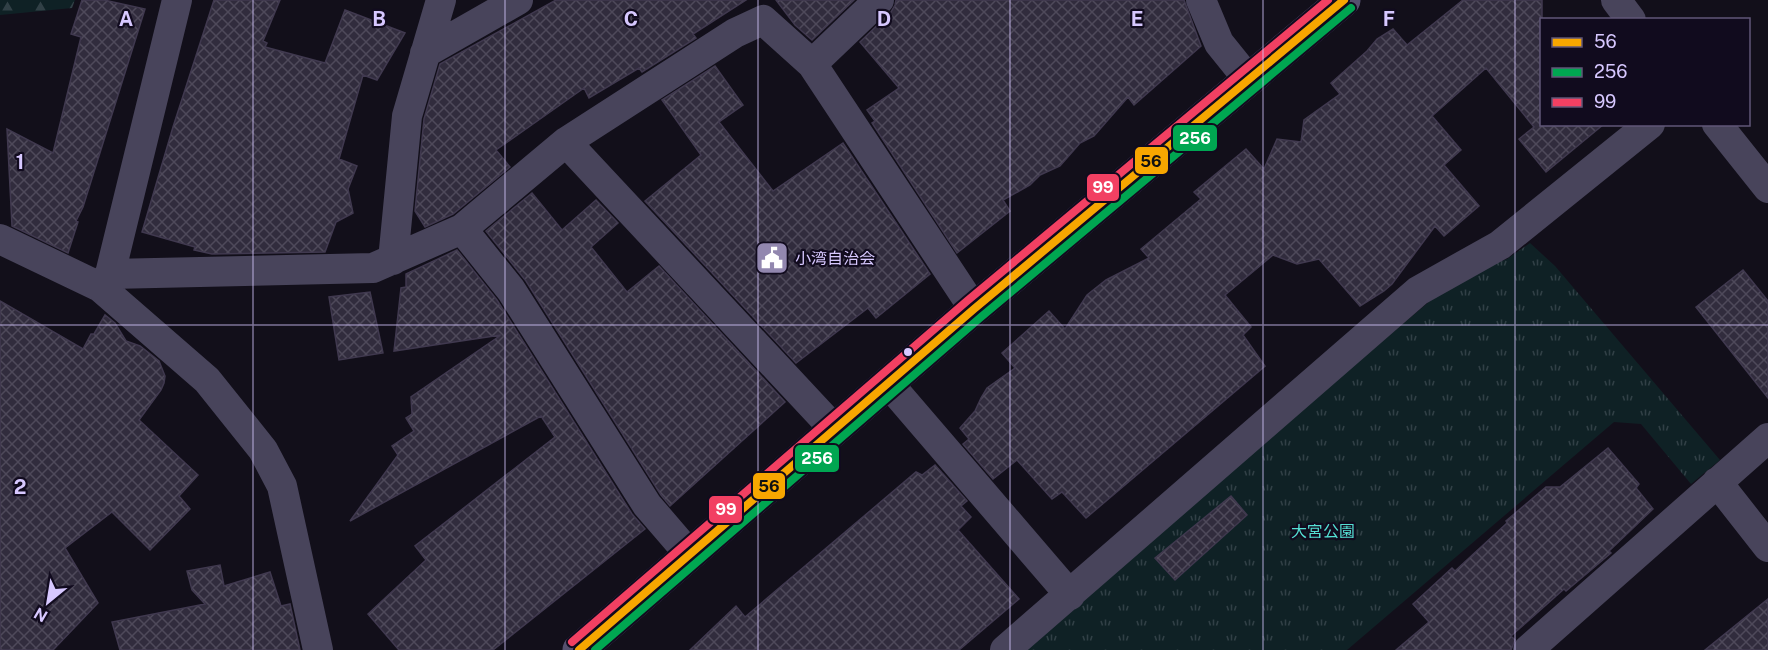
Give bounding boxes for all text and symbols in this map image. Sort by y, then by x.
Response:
text: A [119,7,133,31]
text: B [372,7,386,31]
text: C [624,7,638,31]
text: D [877,7,891,31]
text: E [1131,7,1143,31]
text: F [1383,7,1395,31]
legend [1540,18,1750,126]
text: 56 [1594,31,1617,52]
text: 256 [1594,61,1627,82]
text: 99 [1594,91,1616,112]
line badge: 256 [1172,124,1218,152]
text: 256 [1179,129,1211,148]
line badge: 56 [1134,146,1169,175]
text: 1 [16,150,24,174]
text: 56 [1140,152,1162,171]
line badge: 99 [1086,173,1120,202]
text: 99 [1092,178,1114,197]
public building icon: 小湾自治会 [754,240,790,276]
place label: 小湾自治会 [795,249,875,268]
unlabelled marker [902,346,914,358]
line badge: 256 [794,444,840,473]
text: 256 [801,449,833,468]
line badge: 56 [752,472,786,500]
text: 2 [14,475,26,499]
text: 56 [758,477,780,496]
line badge: 99 [708,495,743,524]
text: 99 [715,500,737,519]
park label: 大宮公園 [1291,522,1355,541]
north arrow [18,572,78,632]
text: N [31,603,51,626]

